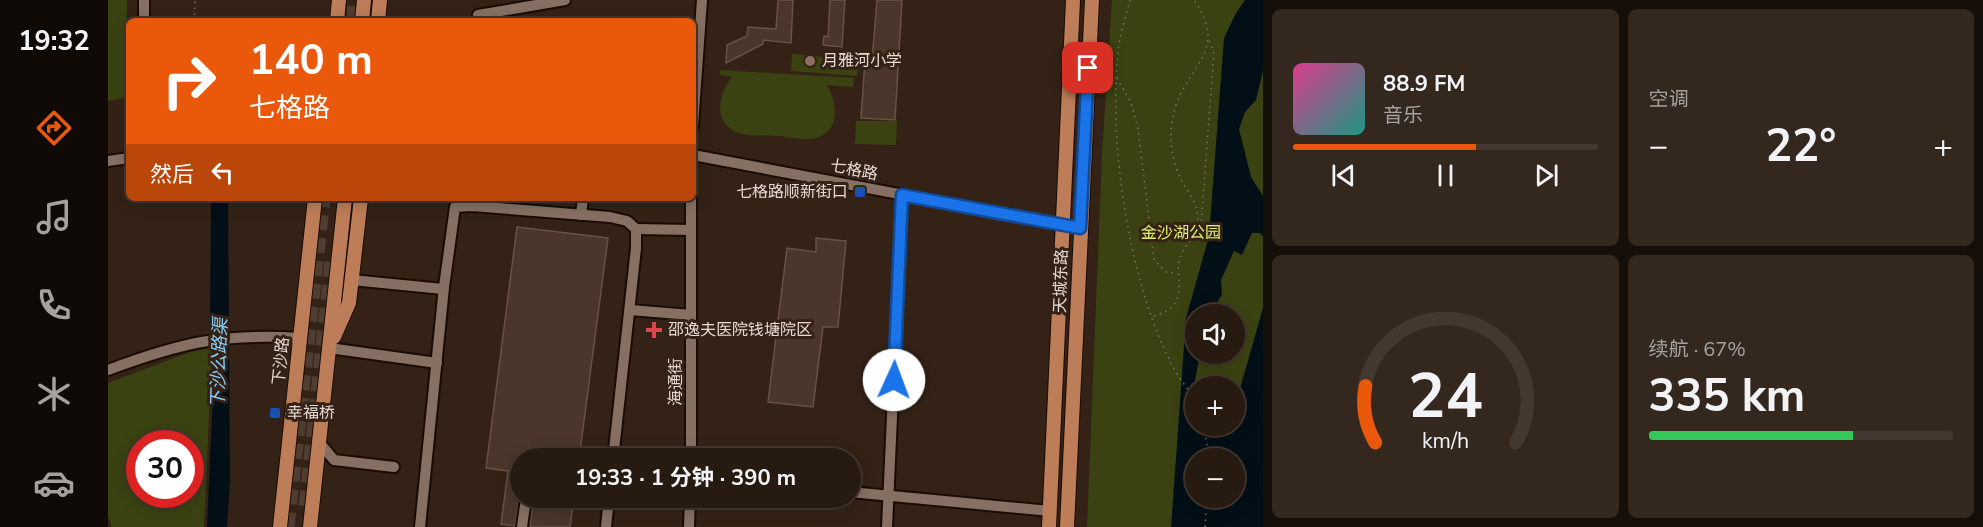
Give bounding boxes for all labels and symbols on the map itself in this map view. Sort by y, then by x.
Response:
pin [1062,42,1113,93]
place label: 月雅河小学 [822,50,902,72]
marker: 月雅河小学 [803,54,817,68]
street label: 七格路 [828,155,880,185]
place label: 七格路顺新街口 [736,181,848,203]
marker: 七格路顺新街口 [853,185,867,199]
park label: 金沙湖公园 [1141,222,1221,244]
street label: 天城东路 [1049,249,1073,313]
water label: 下沙公路渠 [205,315,233,408]
place label: 邵逸夫医院钱塘院区 [668,319,812,341]
marker: 邵逸夫医院钱塘院区 [645,321,663,339]
street label: 下沙路 [268,336,294,386]
position arrow [862,348,926,412]
street label: 海通街 [665,358,687,406]
place label: 幸福桥 [287,402,335,424]
marker: 幸福桥 [268,406,282,420]
speed limit sign: 30 [126,430,204,508]

